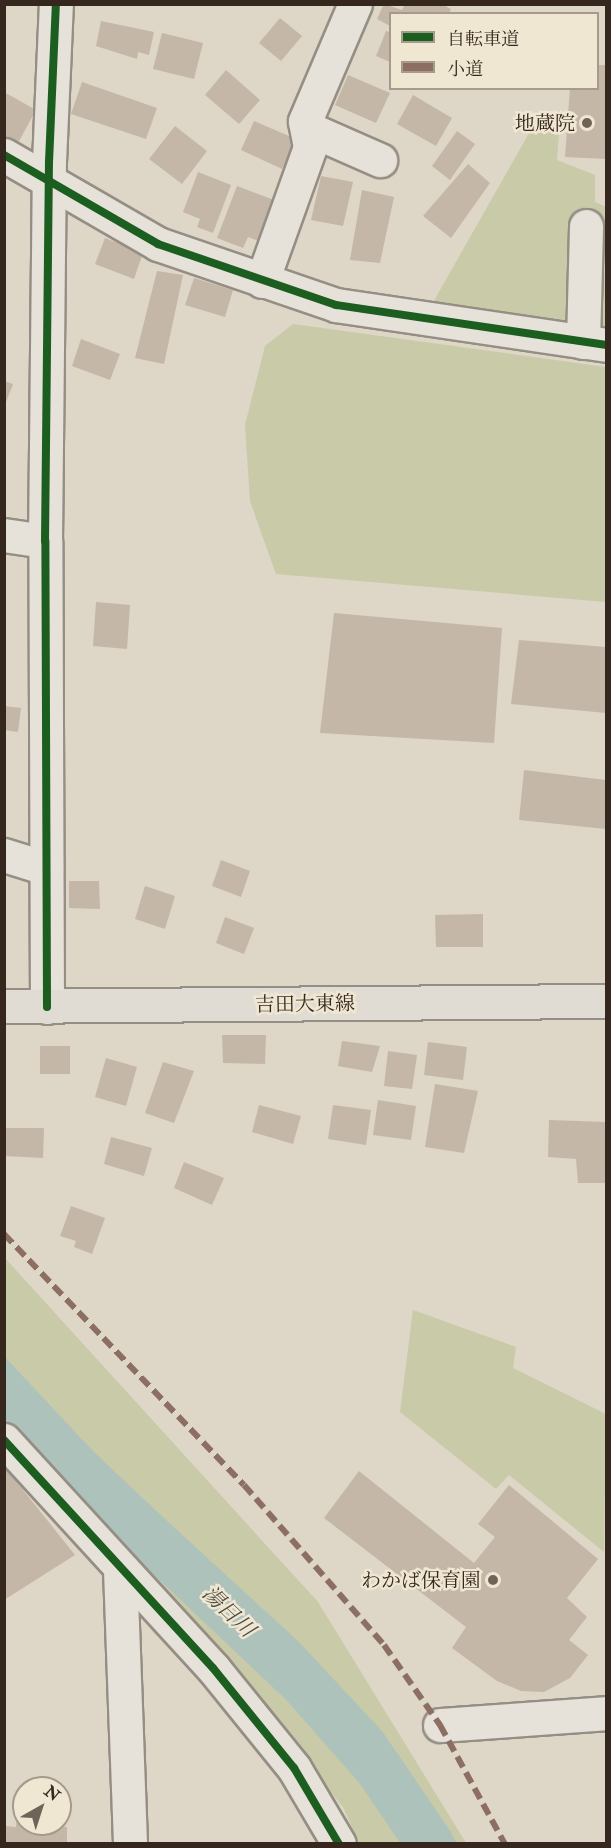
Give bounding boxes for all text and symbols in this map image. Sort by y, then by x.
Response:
legend [389,12,599,90]
text: 自転車道 [447,28,519,51]
text: 小道 [447,58,483,81]
place label: 地蔵院 [515,111,575,135]
marker: 地蔵院 [580,116,594,130]
street label: 吉田大東線 [255,991,355,1017]
place label: わかば保育園 [361,1568,481,1592]
marker: わかば保育園 [486,1573,500,1587]
water label: 湯日川 [197,1581,259,1643]
north arrow [12,1776,72,1836]
text: N [40,1781,64,1806]

